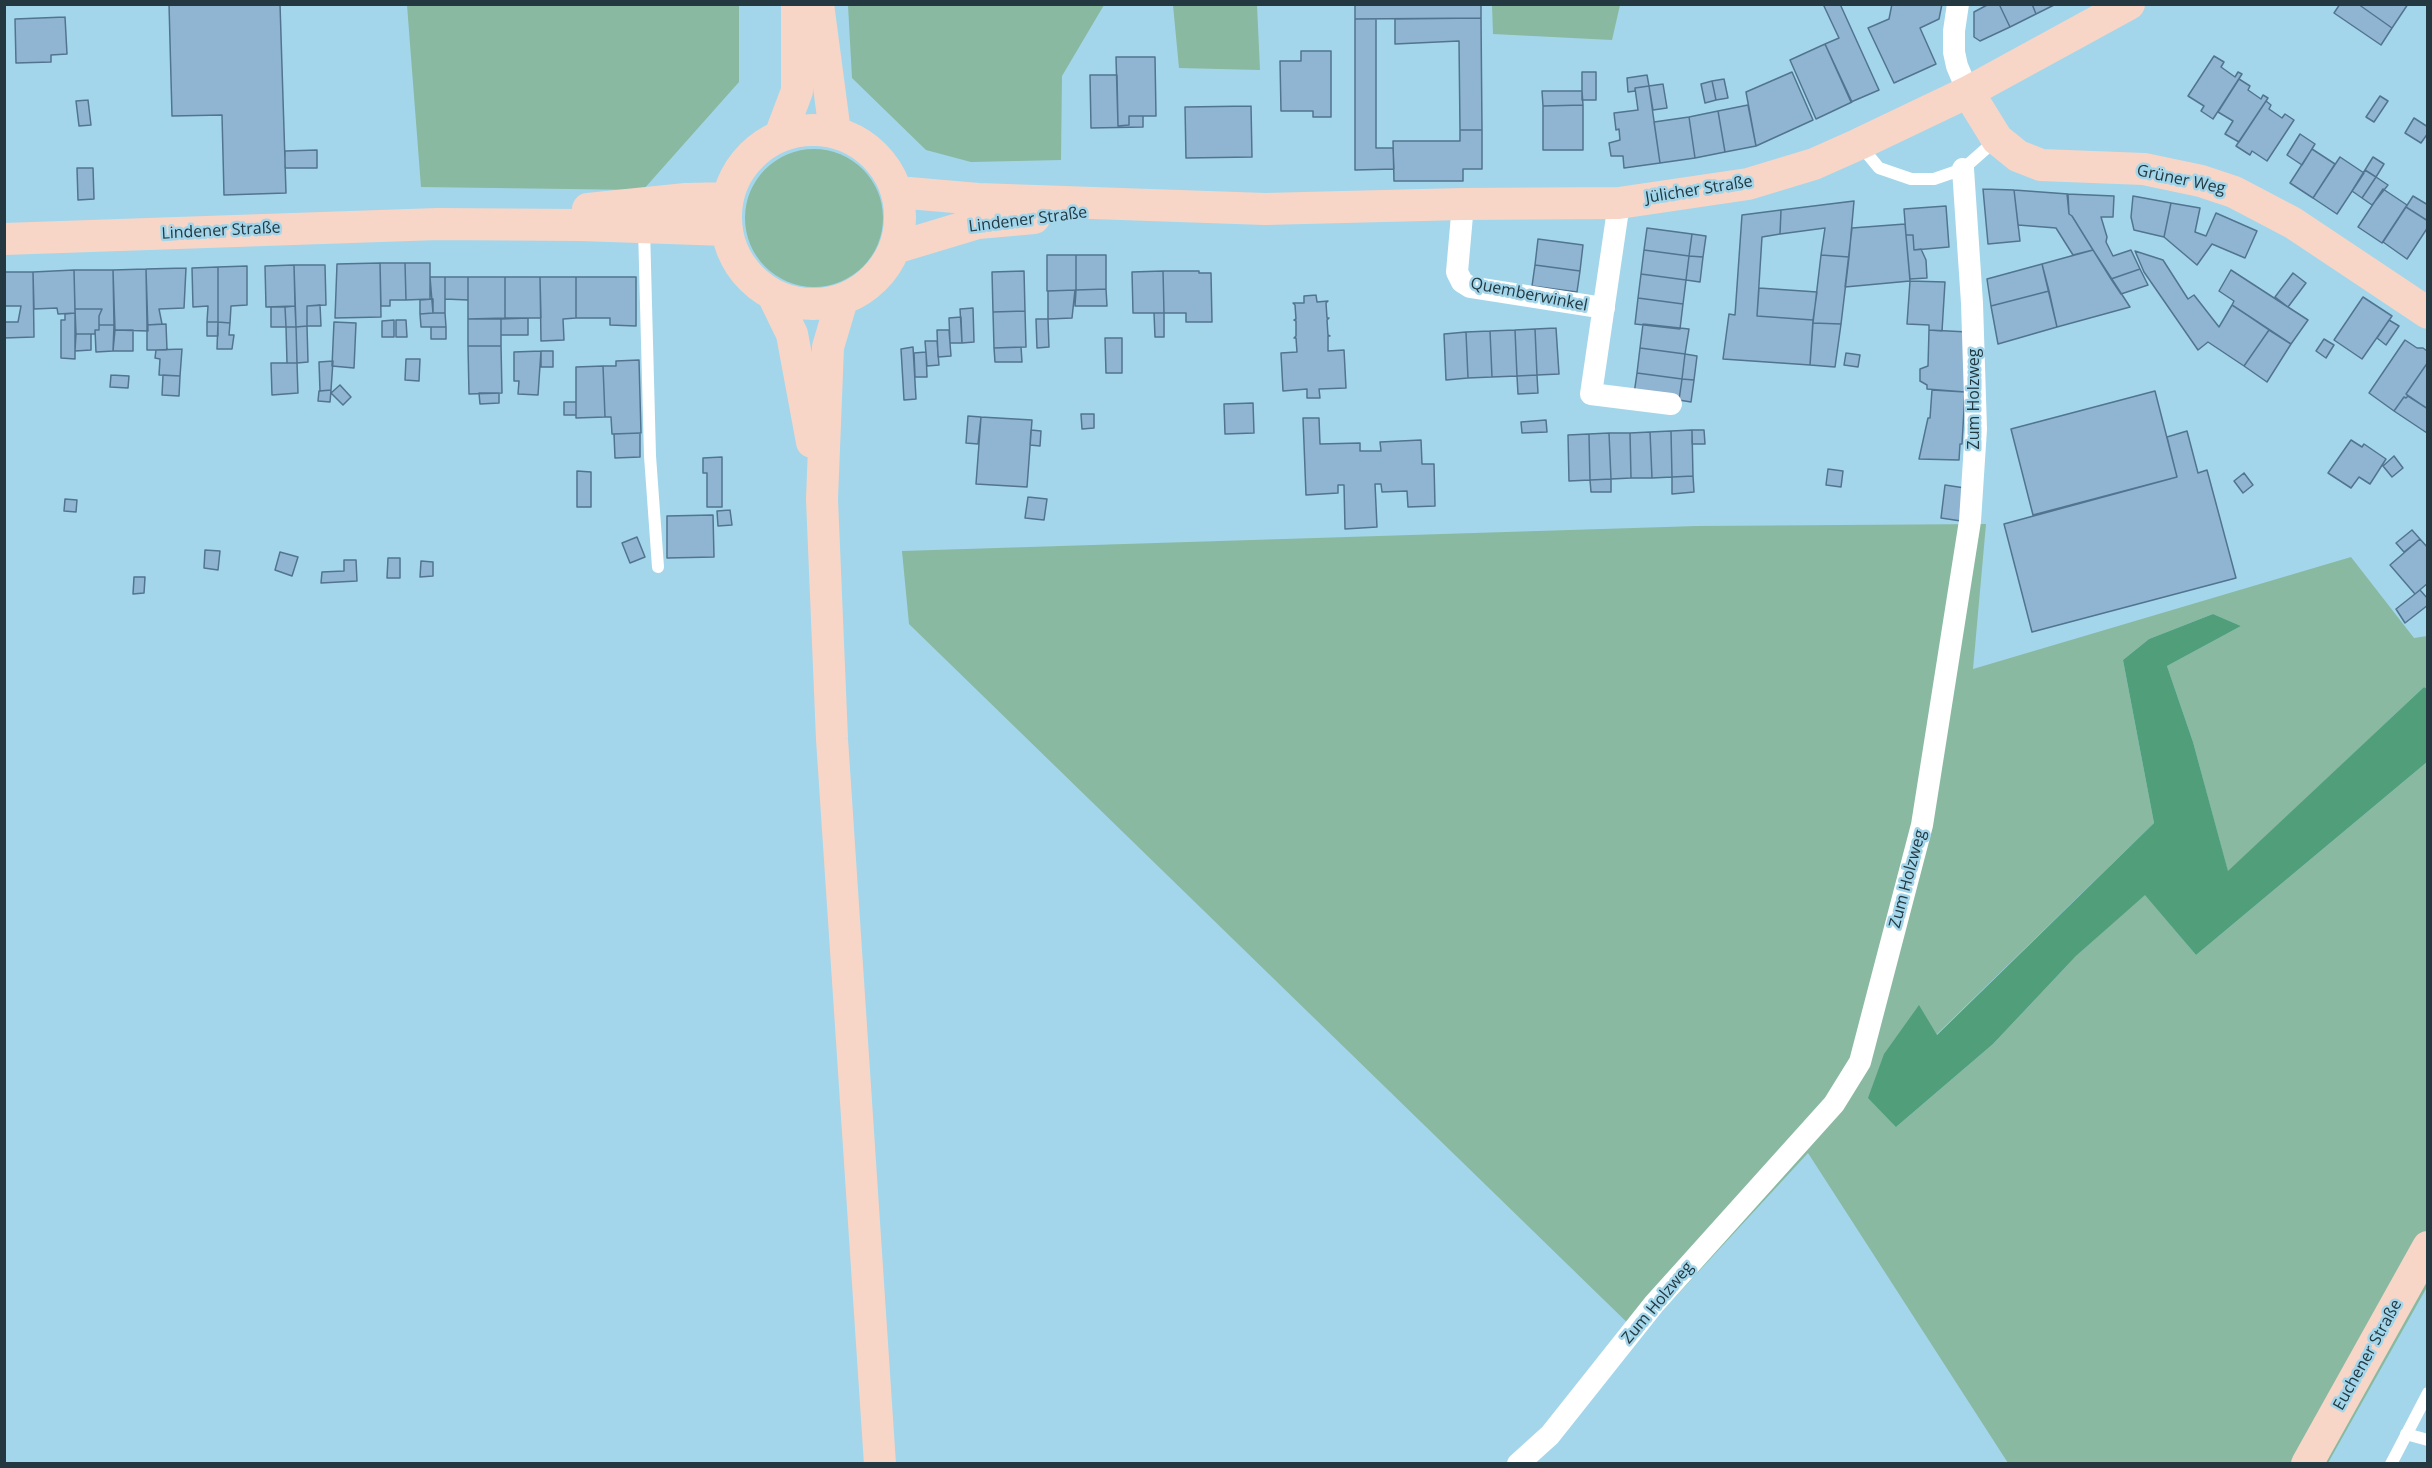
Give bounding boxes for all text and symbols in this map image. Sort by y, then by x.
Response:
street label: Grüner Weg [2135,161,2227,199]
street label: Jülicher Straße [1644,172,1754,208]
street label: Lindener Straße [968,203,1088,237]
street label: Lindener Straße [161,218,281,244]
street label: Quemberwinkel [1469,274,1589,316]
street label: Zum Holzweg [1964,349,1984,449]
street label: Zum Holzweg [1886,828,1930,930]
street label: Zum Holzweg [1618,1258,1698,1348]
street label: Euchener Straße [2330,1296,2406,1414]

